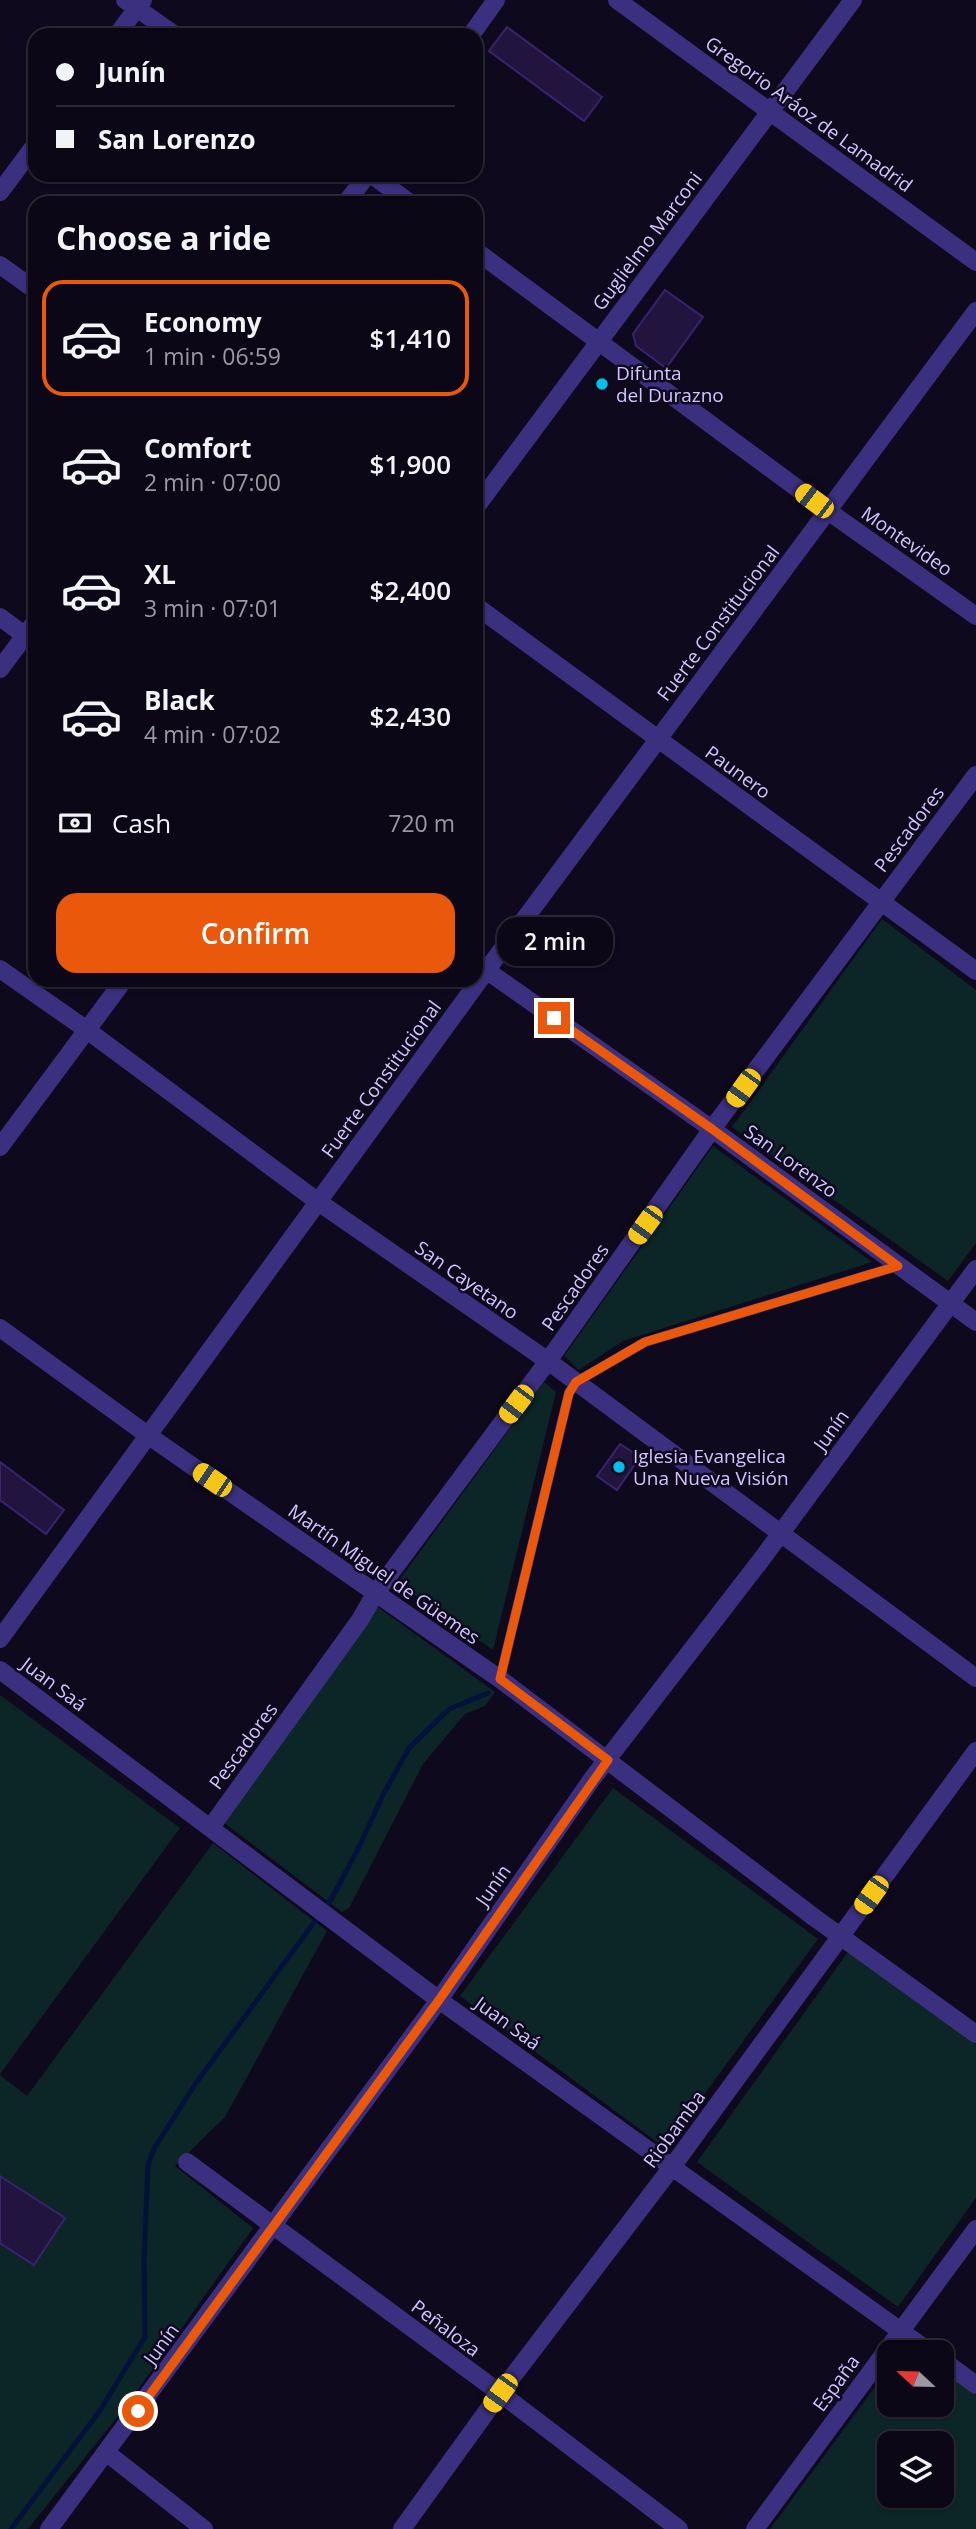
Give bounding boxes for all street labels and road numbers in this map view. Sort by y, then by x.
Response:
street label: Gregorio Aráoz de Lamadrid [700,30,918,198]
street label: Guglielmo Marconi [586,166,708,316]
street label: Montevideo [856,500,958,582]
street label: Fuerte Constitucional [651,540,785,706]
street label: Paunero [700,739,776,805]
street label: Pescadores [868,781,950,877]
street label: Fuerte Constitucional [315,995,447,1163]
street label: San Lorenzo [739,1118,843,1204]
street label: San Cayetano [410,1235,524,1325]
street label: Pescadores [535,1238,615,1336]
street label: Junín [806,1404,855,1457]
street label: Martín Miguel de Güemes [283,1498,485,1650]
street label: Juan Saá [14,1650,92,1717]
street label: Pescadores [203,1697,283,1795]
street label: Junín [468,1859,517,1912]
street label: Juan Saá [468,1989,546,2056]
street label: Riobamba [637,2085,711,2173]
street label: Peñaloza [406,2294,486,2362]
street label: Junín [136,2318,185,2371]
street label: España [807,2349,865,2417]

